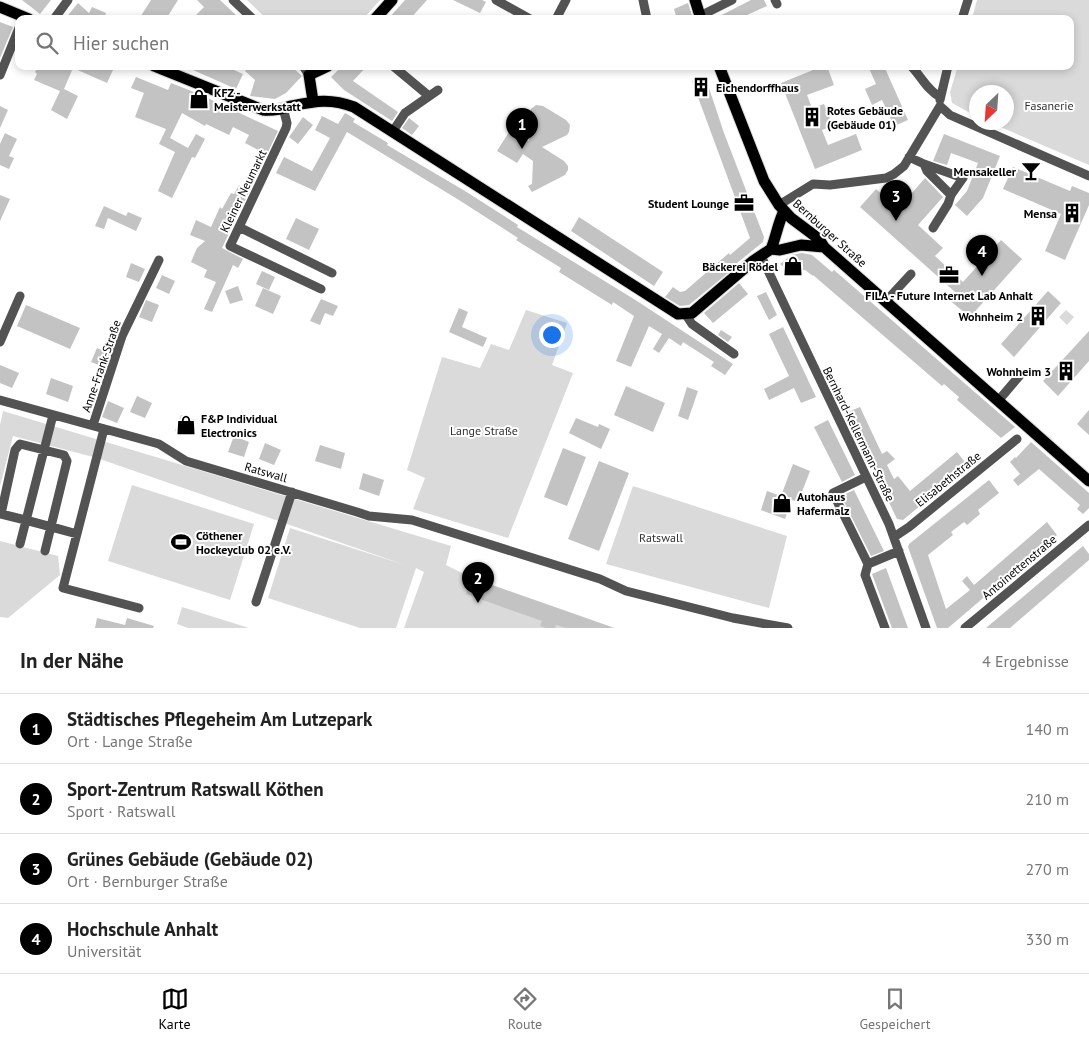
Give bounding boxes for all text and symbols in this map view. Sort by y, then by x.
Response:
search box [15,15,1074,70]
icon: search [33,29,61,57]
text: Hier suchen [73,31,169,55]
building icon: Eichendorffhaus [690,76,712,98]
place label: Eichendorffhaus [716,80,799,95]
place label: KFZ - Meisterwerkstatt [214,85,301,114]
north arrow [969,85,1014,130]
shop icon: KFZ - Meisterwerkstatt [188,88,210,110]
park label: Fasanerie [1024,98,1074,113]
place label: Rotes Gebäude (Gebäude 01) [827,103,903,132]
building icon: Rotes Gebäude (Gebäude 01) [801,106,823,128]
pin: 1 [506,108,538,149]
street label: Kleiner Neumarkt [216,147,270,235]
bar icon: Mensakeller [1020,160,1042,182]
place label: Mensakeller [954,164,1017,179]
pin: 3 [880,180,912,221]
office icon: Student Lounge [733,192,755,214]
place label: Student Lounge [648,196,729,211]
street label: Bernburger Straße [790,196,870,270]
building icon: Mensa [1061,202,1083,224]
place label: Mensa [1024,206,1057,221]
pin: 4 [966,235,998,276]
shop icon: Bäckerei Rödel [782,255,804,277]
place label: Bäckerei Rödel [702,259,778,274]
office icon: FILA - Future Internet Lab Anhalt [938,264,960,286]
place label: FILA - Future Internet Lab Anhalt [865,288,1033,303]
building icon: Wohnheim 2 [1027,305,1049,327]
place label: Wohnheim 2 [958,309,1023,324]
street label: Anne-Frank-Straße [78,318,124,414]
your location [539,322,565,348]
building icon: Wohnheim 3 [1055,360,1077,382]
street label: Bernhard-Kellermann-Straße [820,364,898,504]
place label: Wohnheim 3 [986,364,1051,379]
place label: F&P Individual Electronics [201,411,278,440]
shop icon: F&P Individual Electronics [175,414,197,436]
park label: Lange Straße [450,423,518,438]
street label: Elisabethstraße [912,448,984,510]
street label: Ratswall [243,459,290,485]
place label: Autohaus Hafermalz [797,489,850,518]
shop icon: Autohaus Hafermalz [771,492,793,514]
place label: Cöthener Hockeyclub 02 e.V. [196,528,291,557]
park label: Ratswall [639,530,683,545]
sports icon: Cöthener Hockeyclub 02 e.V. [170,531,192,553]
street label: Antoinettenstraße [979,531,1059,603]
pin: 2 [462,562,494,603]
text: In der Nähe [20,647,124,674]
text: 4 Ergebnisse [982,651,1069,671]
text: Städtisches Pflegeheim Am Lutzepark [67,707,372,731]
text: 1 [31,719,41,739]
text: 140 m [1026,719,1069,739]
text: Ort · Lange Straße [67,731,193,751]
text: Sport-Zentrum Ratswall Köthen [67,777,324,801]
text: 2 [31,789,41,809]
text: 210 m [1026,789,1069,809]
text: Sport · Ratswall [67,801,175,821]
text: Grünes Gebäude (Gebäude 02) [67,847,313,871]
text: 3 [31,859,41,879]
text: 270 m [1026,859,1069,879]
text: Ort · Bernburger Straße [67,871,228,891]
text: Hochschule Anhalt [67,917,218,941]
text: 4 [31,929,41,949]
text: 330 m [1026,929,1069,949]
text: Universität [67,941,141,961]
tab: Karte [159,985,191,1033]
tab: Route [508,985,542,1033]
tab: Gespeichert [859,985,930,1033]

